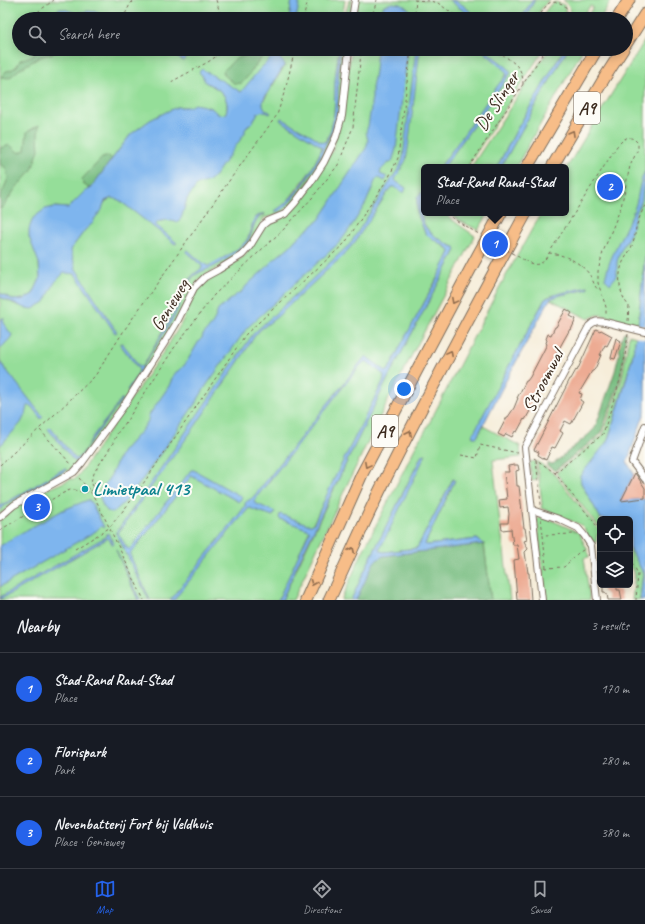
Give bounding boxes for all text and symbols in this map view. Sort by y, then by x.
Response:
search box [12,12,633,56]
icon: search [26,23,48,45]
text: Search here [58,25,119,44]
street label: De Slinger [469,65,526,135]
road number: A9 [574,92,600,124]
one-way arrow [568,130,575,137]
popup [421,164,569,216]
pin: 2 [597,172,623,202]
text: Stad-Rand Rand-Stad [436,173,554,192]
text: Place [436,192,459,208]
pin: 1 [482,229,508,259]
street label: Genieweg [145,274,195,335]
one-way arrow [451,296,458,304]
street label: Stroomwal [517,342,571,416]
one-way arrow [445,350,453,357]
your location [394,379,414,399]
road number: A9 [372,415,398,447]
one-way arrow [404,430,412,437]
one-way arrow [364,461,371,468]
place label: Limietpaal 413 [93,477,192,501]
marker: Limietpaal 413 [80,484,90,494]
pin: 3 [24,492,50,522]
map controls [597,516,633,588]
button: locate [597,516,633,552]
one-way arrow [347,547,355,554]
button: layers [597,552,633,588]
one-way arrow [310,579,318,587]
text: Nearby [16,616,59,637]
text: 3 results [591,618,629,634]
text: Stad-Rand Rand-Stad [54,671,172,690]
text: 1 [26,681,32,697]
text: 170 m [601,681,629,697]
text: Place [54,690,77,706]
text: Florispark [54,743,106,762]
text: 2 [26,753,32,769]
text: 280 m [601,753,629,769]
text: Park [54,762,75,778]
text: Nevenbatterij Fort bij Veldhuis [54,815,212,834]
text: 3 [26,825,32,841]
text: 380 m [601,825,629,841]
text: Place · Genieweg [54,834,124,850]
tab: Map [94,878,116,916]
tab: Directions [303,878,342,916]
tab: Saved [529,878,551,916]

